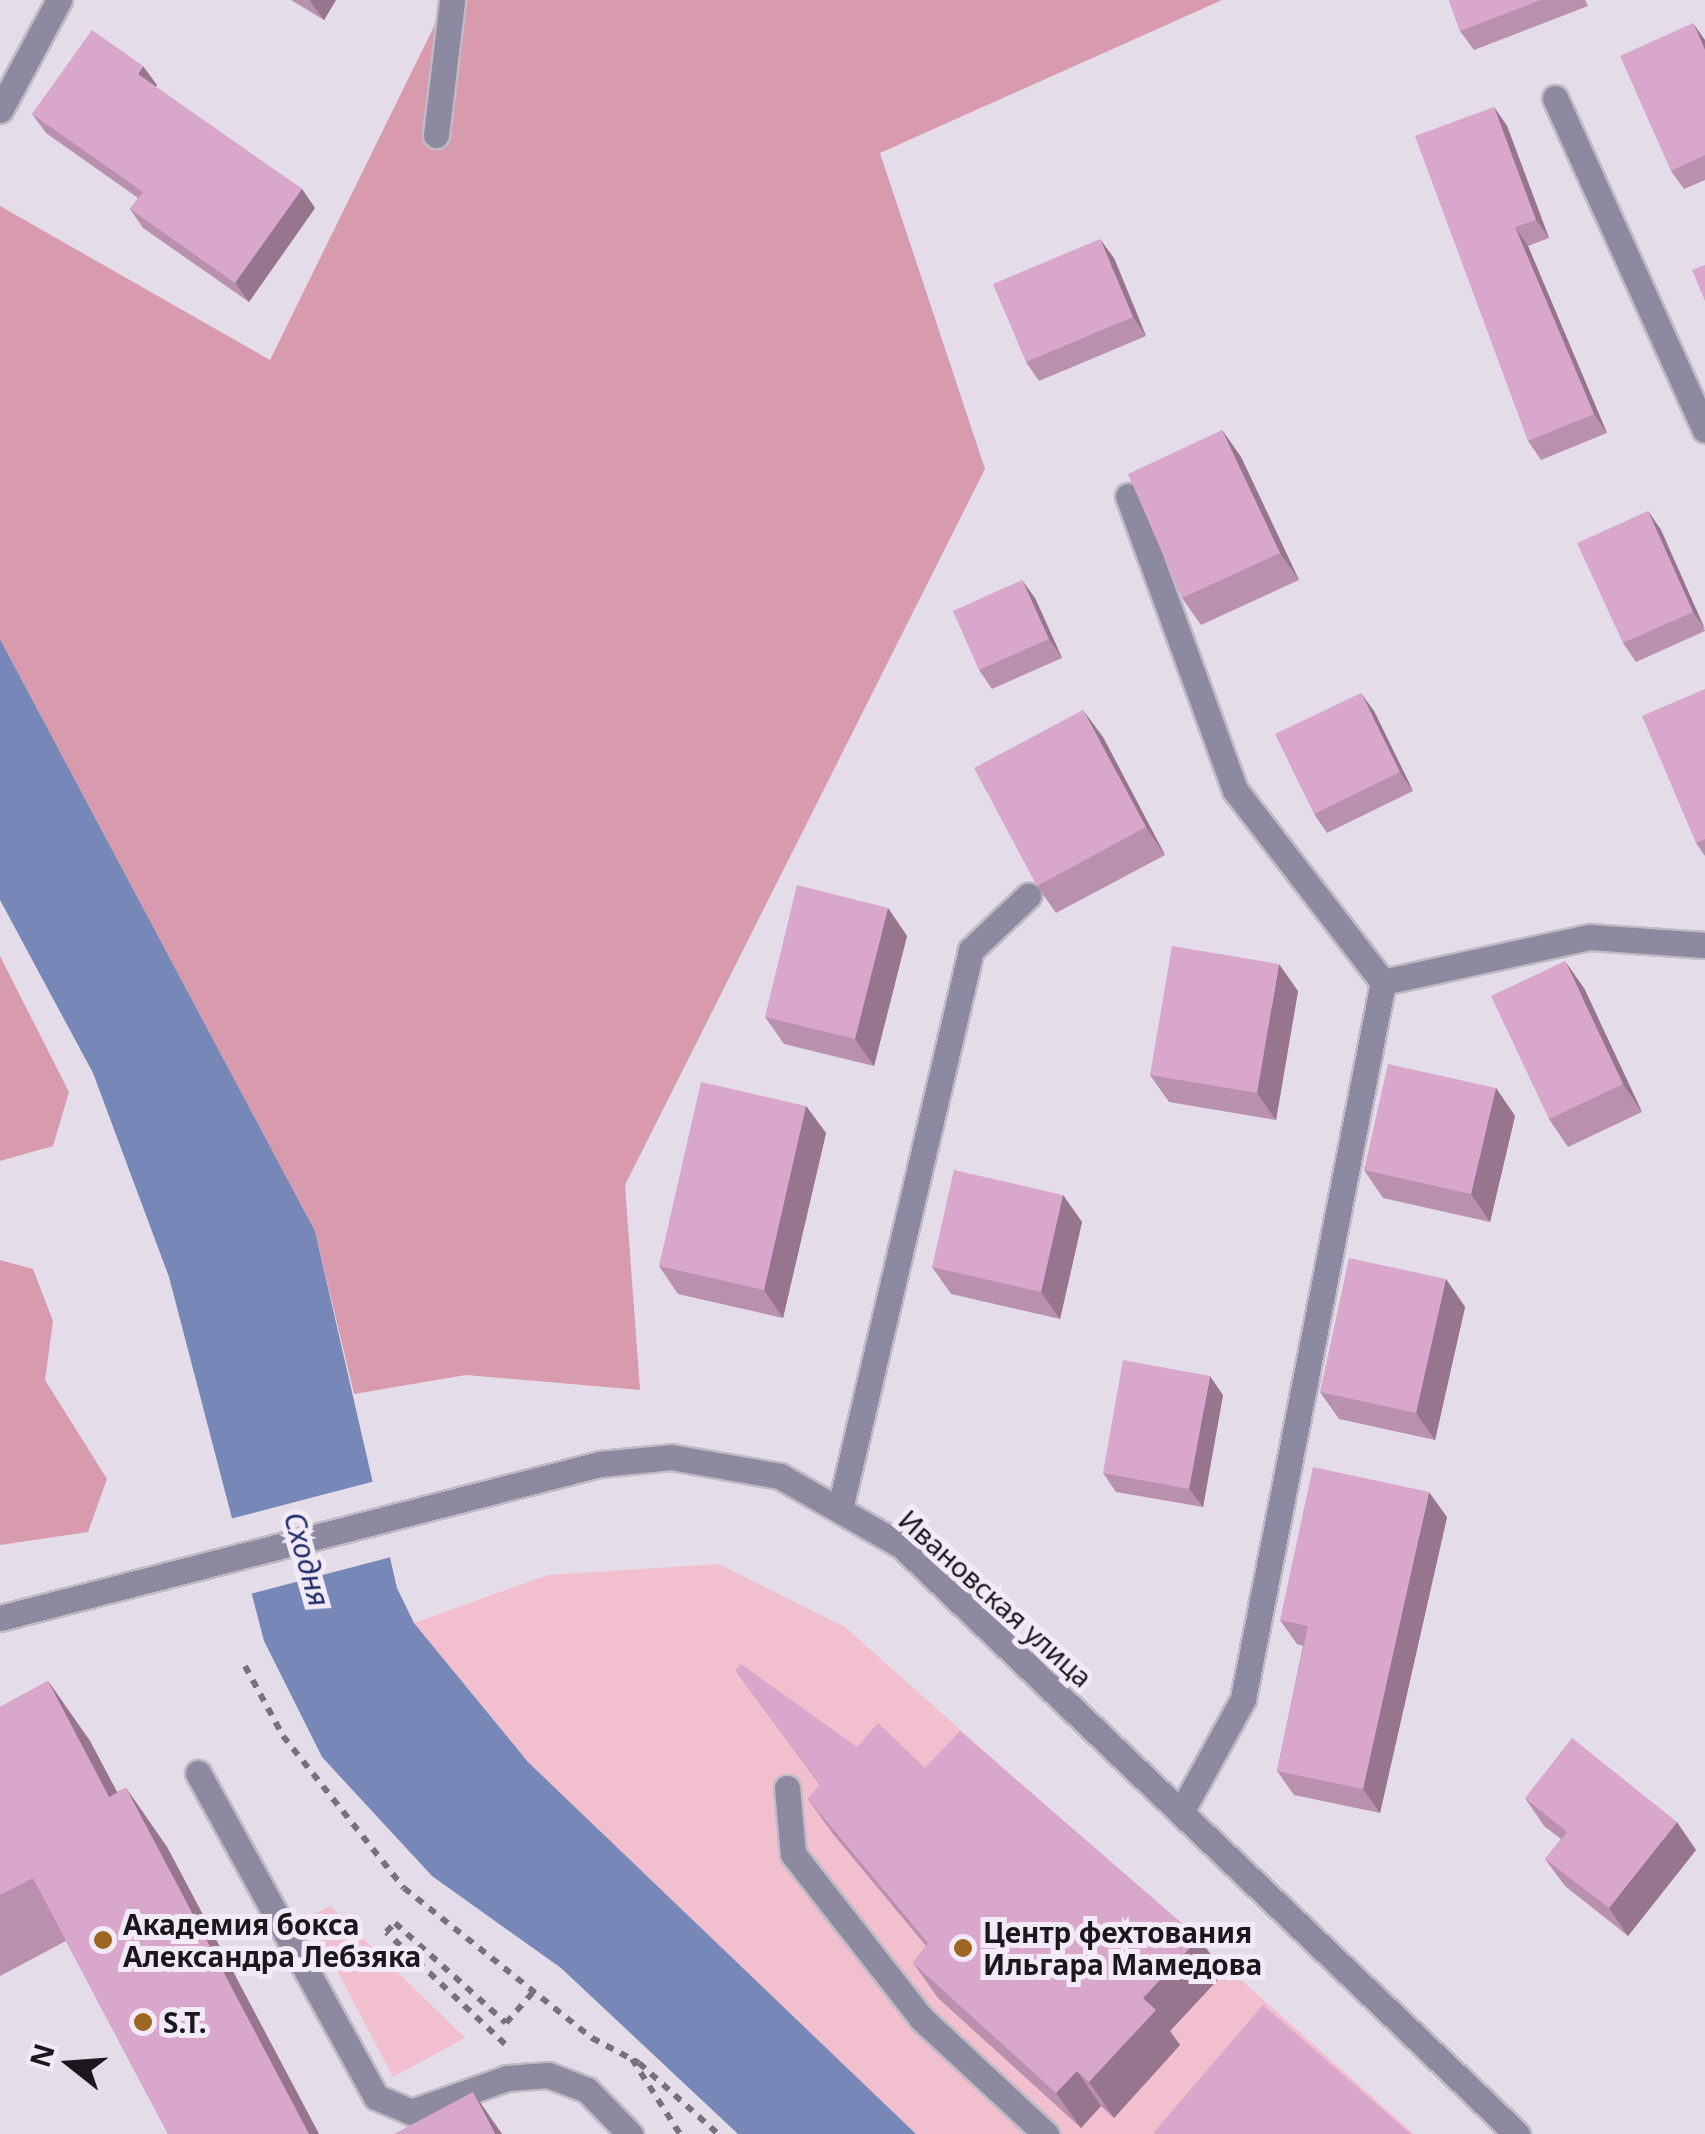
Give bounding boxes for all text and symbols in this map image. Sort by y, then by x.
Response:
street label: Ивановская улица [892,1502,1100,1694]
water label: Сходня [276,1508,338,1610]
place label: Академия бокса Александра Лебзяка [123,1907,421,1973]
place label: Центр фехтования Ильгара Мамедова [983,1915,1262,1981]
marker: Академия бокса Александра Лебзяка [92,1929,114,1951]
marker: Центр фехтования Ильгара Мамедова [952,1937,974,1959]
place label: S.T. [163,2005,207,2039]
marker: S.T. [132,2011,154,2033]
north arrow [20,2014,120,2114]
text: N [20,2039,63,2072]

